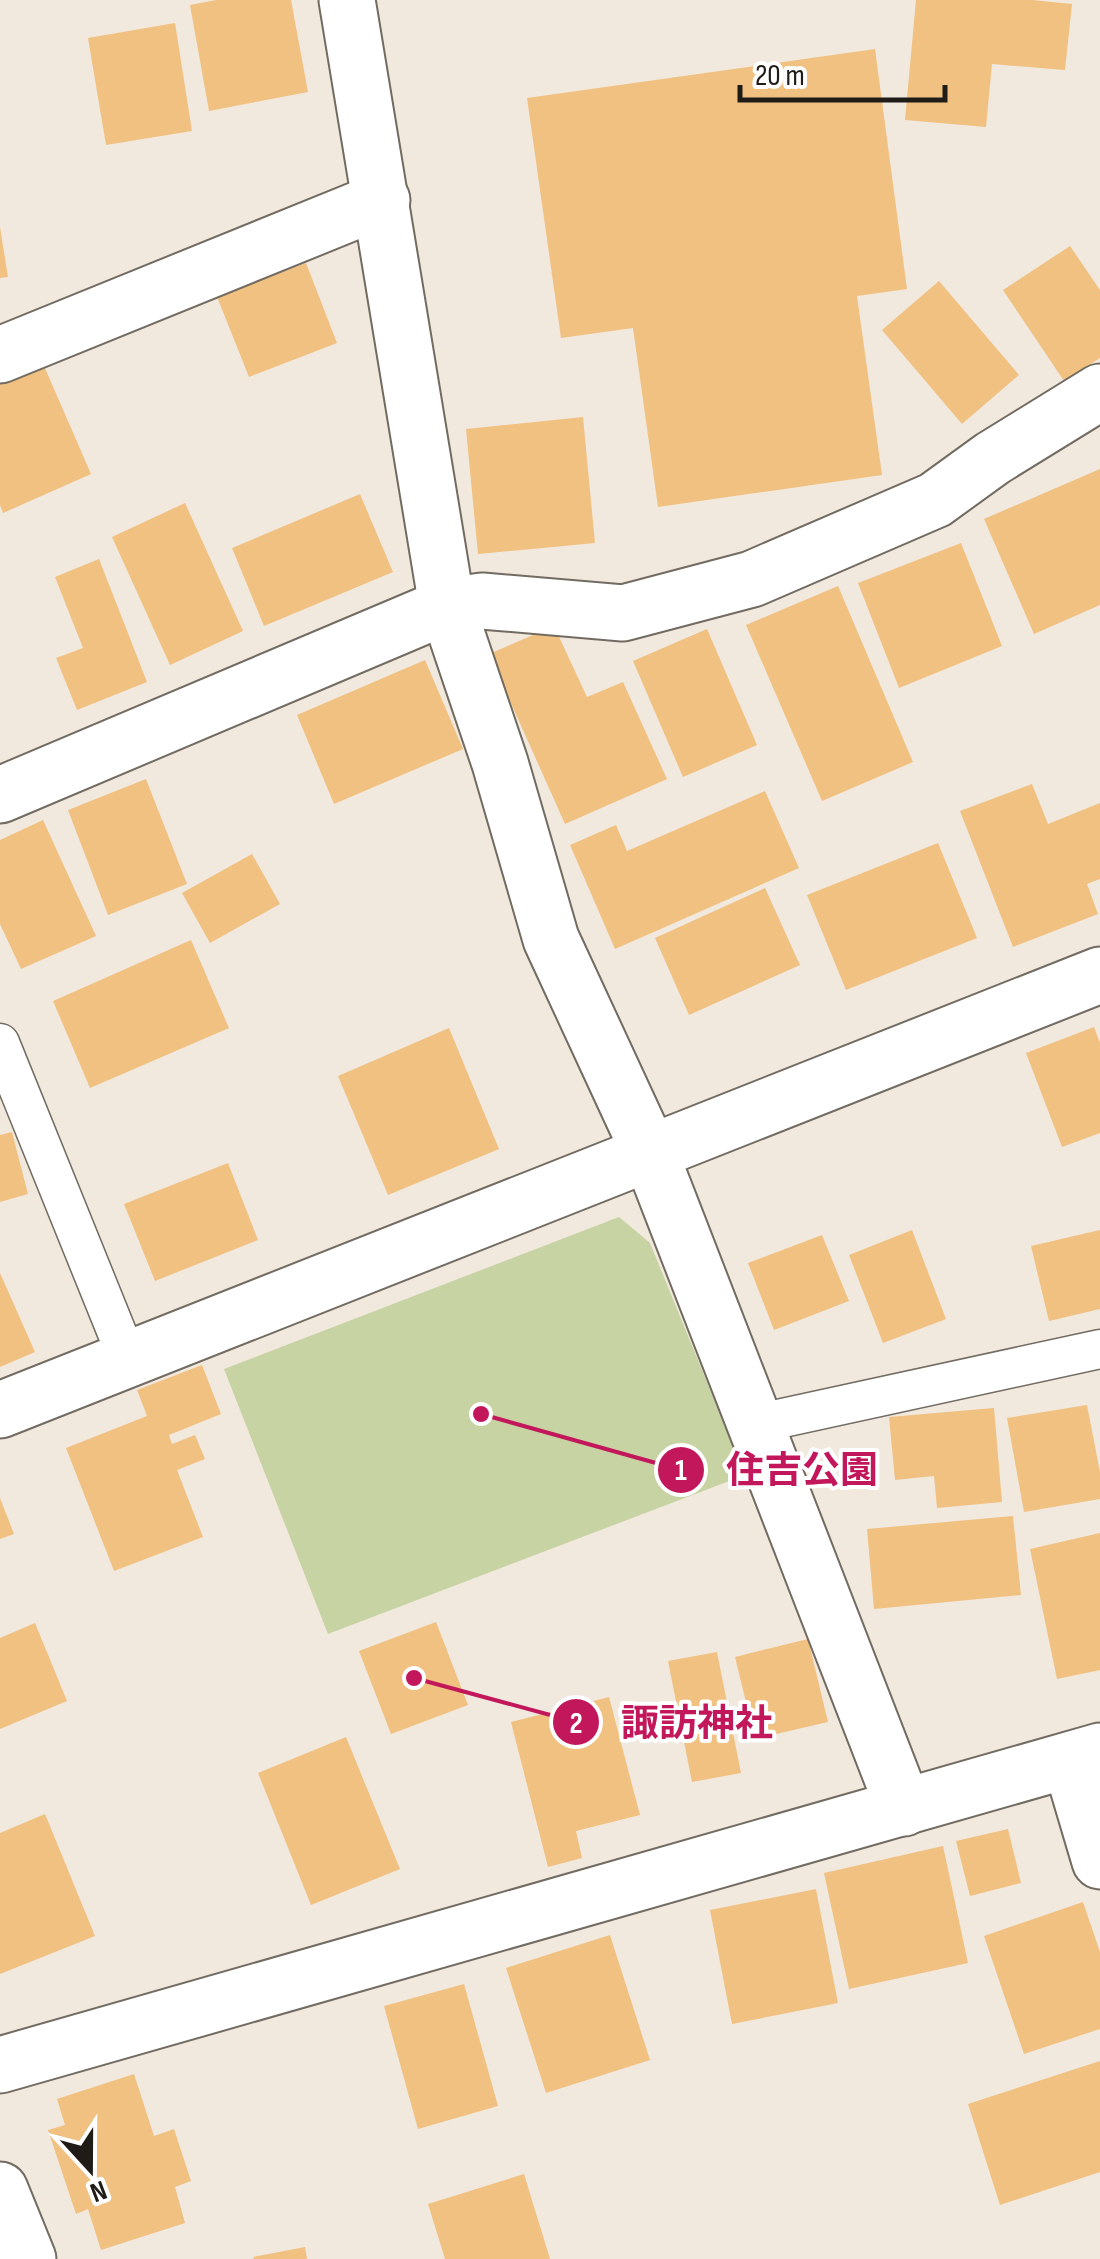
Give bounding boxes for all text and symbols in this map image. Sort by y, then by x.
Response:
scale bar [740,40,945,102]
text: 20 m [755,58,805,94]
callout: 住吉公園 [656,1436,898,1504]
text: 住吉公園 [726,1449,878,1494]
text: 1 [675,1453,687,1489]
callout: 諏訪神社 [551,1688,793,1756]
text: 諏訪神社 [621,1702,773,1747]
text: 2 [569,1706,583,1742]
north arrow [40,2119,140,2219]
text: N [86,2173,111,2209]

